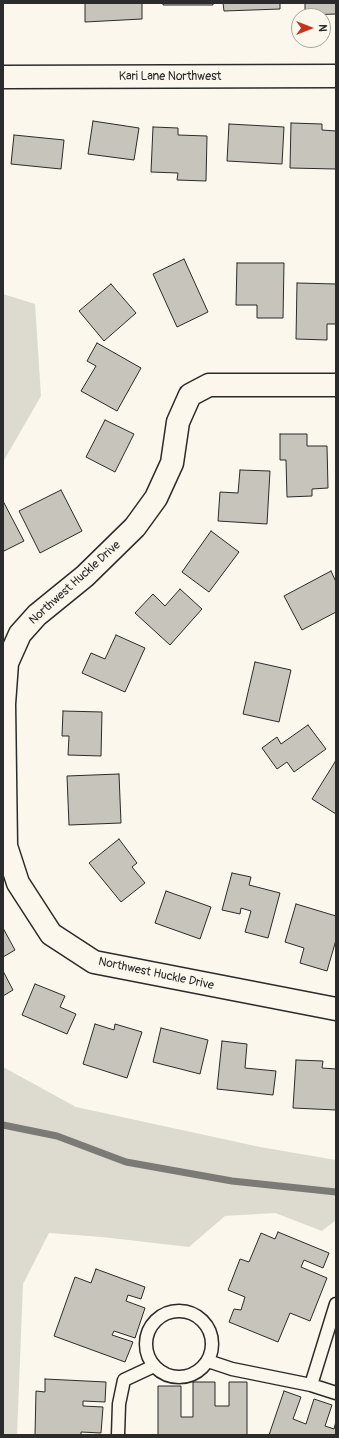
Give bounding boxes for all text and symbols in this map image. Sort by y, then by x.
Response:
north arrow [291,8,331,48]
text: N [316,24,329,32]
street label: Kari Lane Northwest [119,70,221,84]
street label: Northwest Huckle Drive [26,538,124,628]
street label: Northwest Huckle Drive [97,955,215,993]

